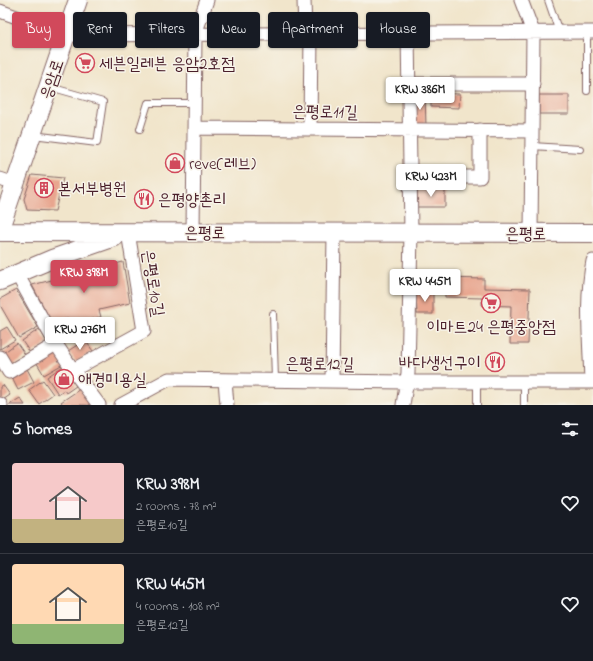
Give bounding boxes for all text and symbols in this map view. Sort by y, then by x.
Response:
chip: Buy [12,12,65,48]
chip: Rent [73,12,127,48]
chip: Filters [135,12,199,48]
chip: New [207,12,260,48]
chip: Apartment [268,12,358,48]
chip: House [366,12,430,48]
supermarket icon: 세븐일레븐 응암2호점 [74,52,96,74]
place label: 세븐일레븐 응암2호점 [99,52,235,77]
street label: 응암로 [34,56,71,103]
pin: KRW 386M [379,77,461,111]
text: KRW 386M [395,80,445,99]
street label: 은평로11길 [292,99,358,126]
shop icon: reve(레브) [164,152,186,174]
place label: reve(레브) [189,152,256,177]
pin: KRW 423M [390,164,472,198]
text: KRW 423M [405,167,457,186]
building icon: 본서부병원 [33,177,55,199]
place label: 본서부병원 [58,177,126,202]
restaurant icon: 은평양촌리 [133,188,155,210]
place label: 은평양촌리 [158,188,226,213]
street label: 은평로 [184,221,226,246]
street label: 은평로 [505,222,547,247]
street label: 은평로10길 [135,248,170,319]
pin: KRW 398M [43,260,125,294]
text: KRW 398M [60,263,108,282]
pin: KRW 445M [384,269,466,303]
text: KRW 445M [399,272,451,291]
supermarket icon: 이마트24 은평중앙점 [480,292,502,314]
place label: 이마트24 은평중앙점 [426,315,556,340]
pin: KRW 276M [39,317,121,351]
text: KRW 276M [54,320,106,339]
street label: 은평로12길 [285,351,355,378]
place label: 바다생선구이 [399,351,481,376]
restaurant icon: 바다생선구이 [484,351,506,373]
shop icon: 애경미용실 [53,368,75,390]
place label: 애경미용실 [78,368,147,393]
text: 5 homes [12,417,72,442]
icon: filters [559,418,581,440]
text: KRW 398M [136,472,200,497]
icon: home [44,479,92,527]
icon: heart [559,492,581,514]
text: 2 rooms · 78 m² [136,497,217,516]
text: 은평로10길 [136,516,188,535]
text: KRW 445M [136,572,205,597]
icon: home [44,580,92,628]
icon: heart [559,593,581,615]
text: 4 rooms · 108 m² [136,597,220,616]
text: 은평로12길 [136,616,188,635]

